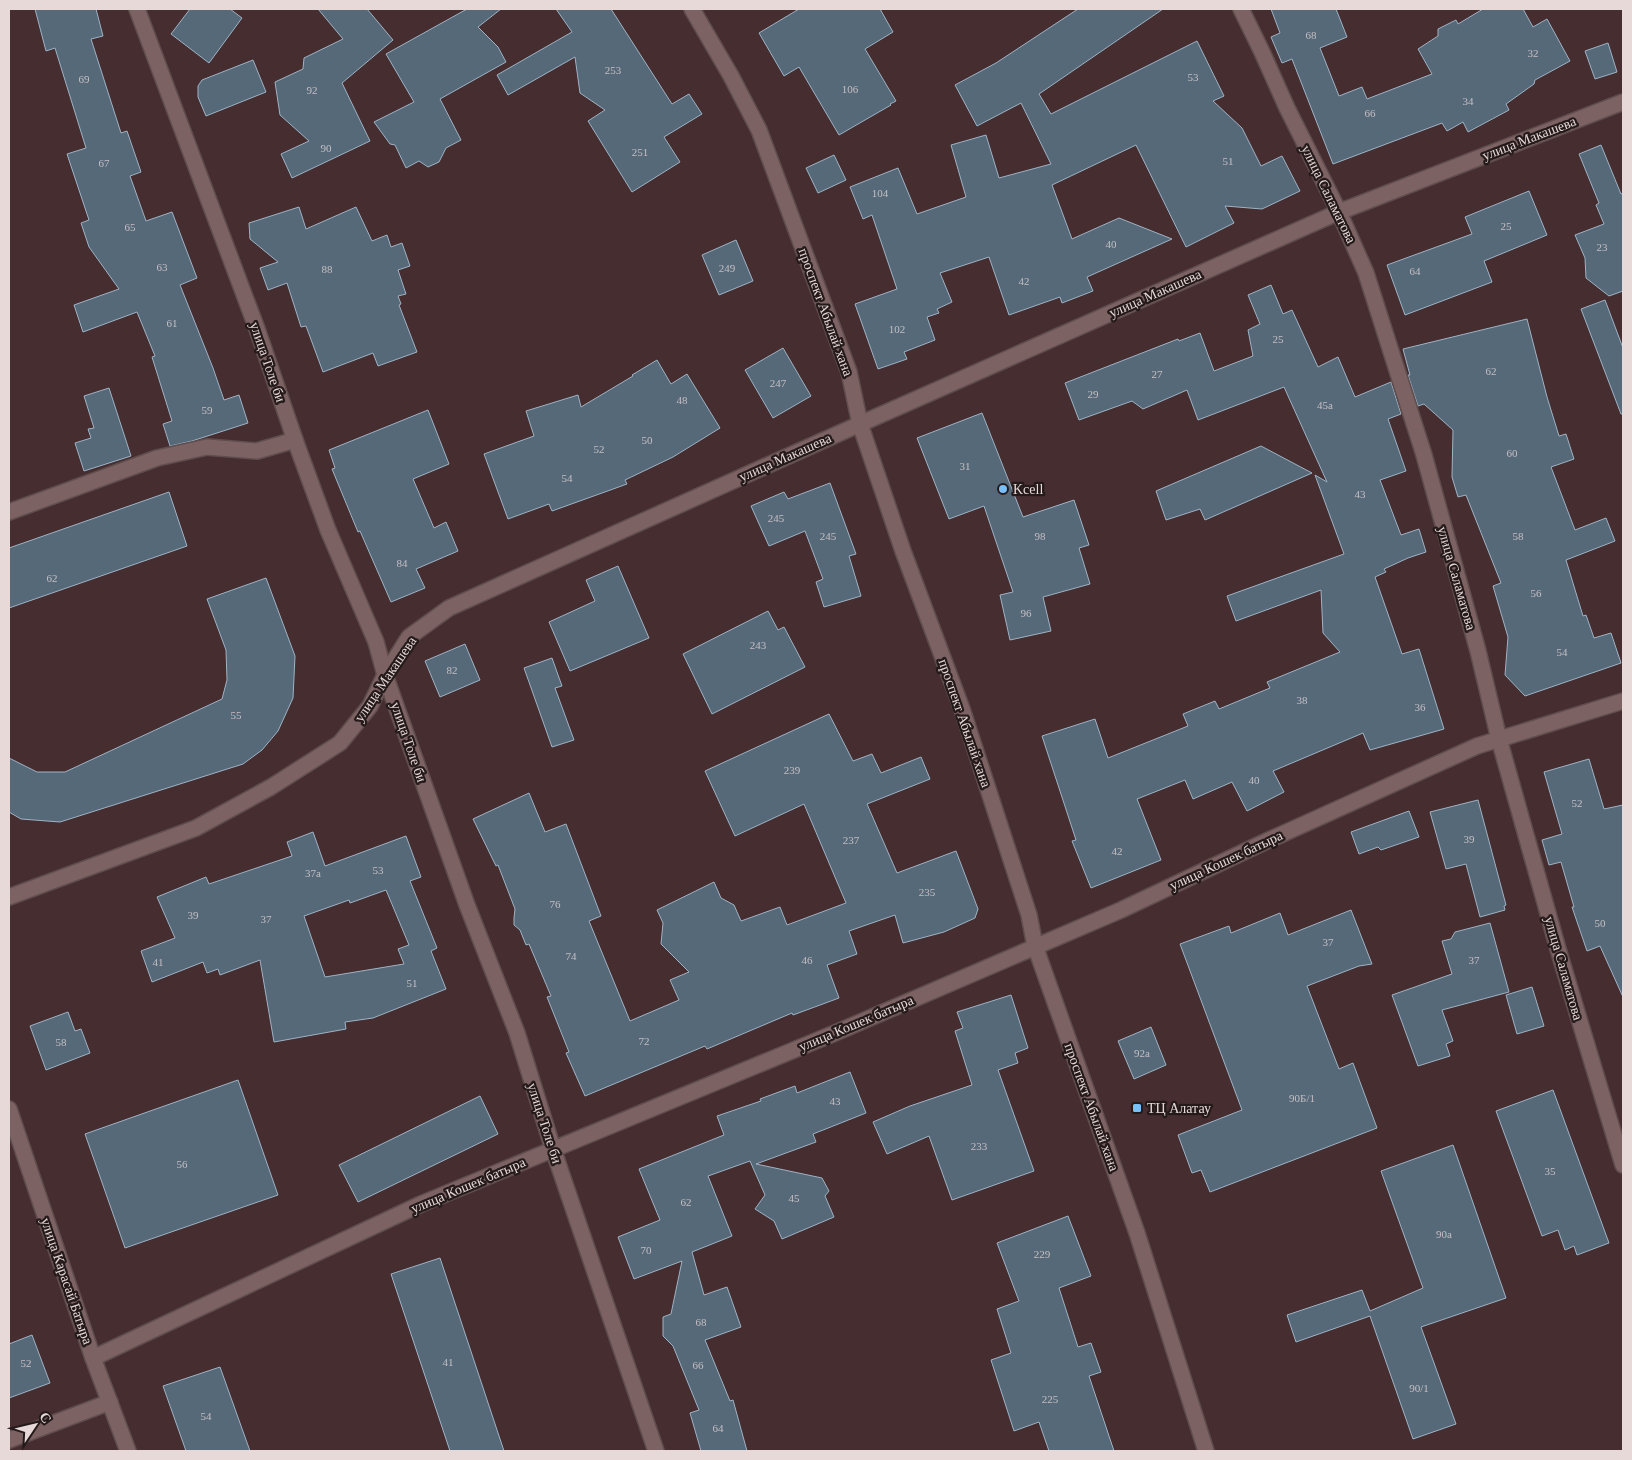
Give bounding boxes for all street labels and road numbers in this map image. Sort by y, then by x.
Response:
street label: улица Макашева [1480,113,1579,163]
street label: улица Саламатова [1298,143,1359,246]
street label: проспект Абылай хана [795,246,856,379]
street label: улица Макашева [1107,266,1204,320]
street label: улица Толе би [247,320,288,405]
street label: улица Макашева [737,430,834,484]
street label: улица Саламатова [1435,525,1479,632]
street label: улица Макашева [351,633,420,725]
street label: проспект Абылай хана [935,657,994,790]
street label: улица Толе би [388,700,429,785]
street label: улица Кошек батыра [1167,827,1286,893]
street label: улица Саламатова [1542,915,1586,1022]
street label: улица Кошек батыра [797,992,916,1054]
street label: проспект Абылай хана [1061,1041,1122,1174]
street label: улица Толе би [524,1081,565,1166]
street label: улица Кошек батыра [409,1154,528,1216]
street label: улица Карасай Батыра [38,1216,96,1347]

